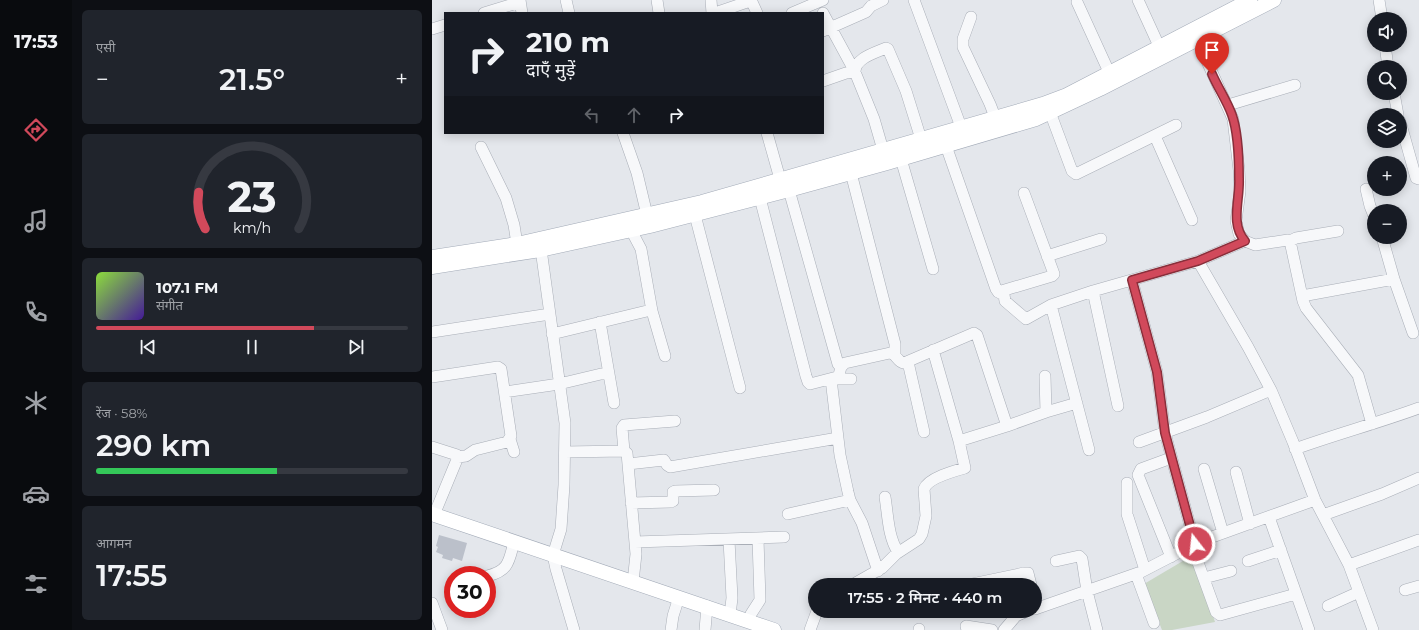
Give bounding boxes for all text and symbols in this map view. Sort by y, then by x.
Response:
map controls [1367,12,1407,244]
button: sound [1367,12,1407,52]
text: 210 m [526,25,610,59]
icon: right [460,28,512,80]
text: 17:53 [14,31,58,53]
pin [1195,33,1229,74]
text: एसी [96,39,115,55]
icon: arrive [1201,39,1223,61]
text: दाएँ मुड़ें [526,59,575,81]
button: search [1367,60,1407,100]
text: 21.5° [219,61,285,98]
text: − [96,66,109,93]
text: + [395,66,408,93]
icon: left [581,104,603,126]
icon: ahead [623,104,645,126]
icon: right [665,104,687,126]
button: layers [1367,108,1407,148]
icon: directions [22,116,50,144]
button: + [1367,156,1407,196]
text: 23 [227,172,277,222]
button: − [1367,204,1407,244]
icon: music [22,207,50,235]
text: km/h [233,219,271,237]
text: 107.1 FM [156,278,218,297]
text: संगीत [156,297,183,313]
icon: phone [22,298,50,326]
icon: previous [137,336,159,358]
icon: pause [241,336,263,358]
icon: next [345,336,367,358]
icon: climate [22,389,50,417]
text: रेंज · 58% [96,405,147,421]
text: 290 km [96,427,211,464]
icon: car [22,480,50,508]
position arrow [1174,523,1216,565]
text: आगमन [96,535,132,551]
text: 17:55 [96,557,167,594]
speed limit sign: 30 [444,566,496,618]
icon: filters [22,570,50,598]
text: 17:55 · 2 मिनट · 440 m [848,588,1002,607]

